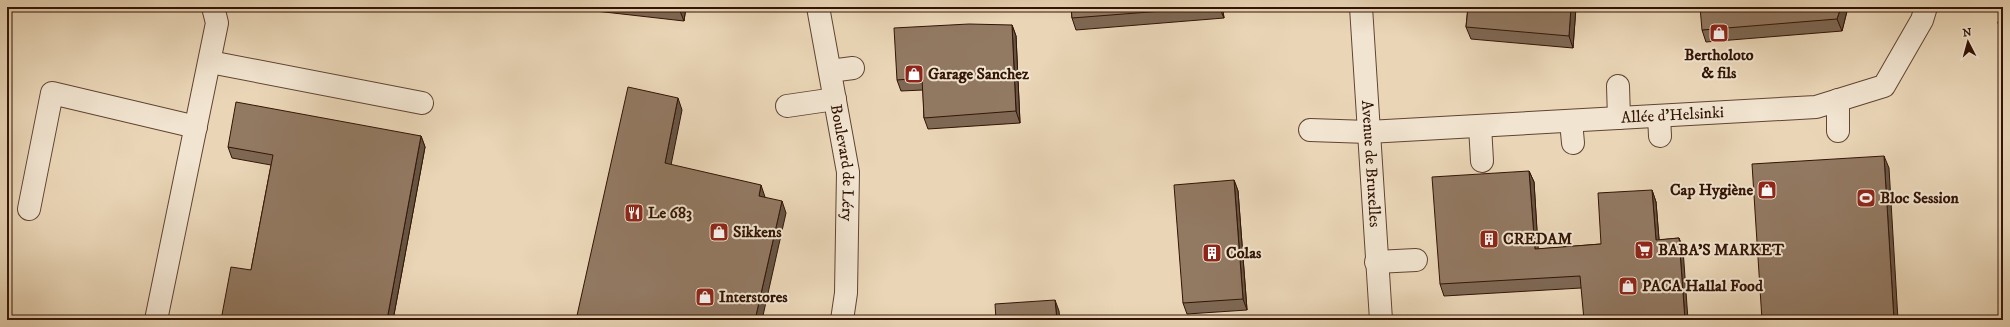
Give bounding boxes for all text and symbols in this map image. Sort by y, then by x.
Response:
shop icon: Bertholoto & fils [1708,22,1730,44]
north arrow [1948,22,1988,62]
text: N [1962,26,1972,40]
place label: Bertholoto & fils [1684,45,1754,83]
shop icon: Garage Sanchez [903,63,925,85]
place label: Garage Sanchez [928,64,1029,84]
street label: Avenue de Bruxelles [1357,99,1385,228]
street label: Allée d'Helsinki [1620,102,1725,128]
street label: Boulevard de Léry [826,103,858,222]
shop icon: Cap Hygiène [1756,179,1778,201]
place label: Cap Hygiène [1670,180,1753,200]
sports icon: Bloc Session [1855,187,1877,209]
place label: Bloc Session [1880,188,1960,208]
restaurant icon: Le 683 [623,202,645,224]
place label: Le 683 [648,203,692,223]
shop icon: Sikkens [708,221,730,243]
place label: Sikkens [733,222,782,242]
building icon: CREDAM [1478,228,1500,250]
place label: CREDAM [1503,229,1573,249]
supermarket icon: BABA'S MARKET [1633,239,1655,261]
place label: BABA'S MARKET [1658,240,1785,260]
building icon: Colas [1201,242,1223,264]
place label: Colas [1226,243,1262,263]
shop icon: PACA Hallal Food [1617,275,1639,297]
place label: PACA Hallal Food [1642,276,1764,296]
shop icon: Interstores [694,286,716,308]
place label: Interstores [719,287,788,307]

